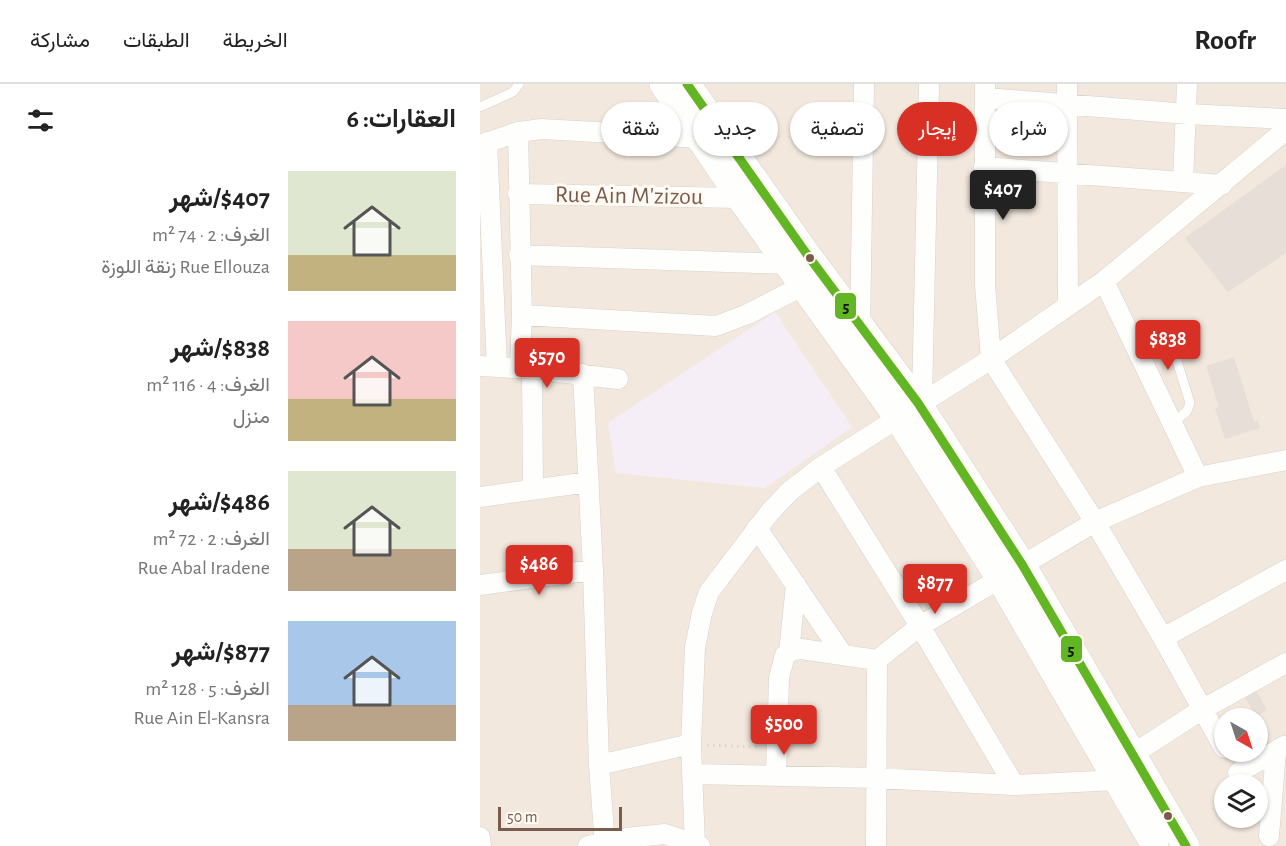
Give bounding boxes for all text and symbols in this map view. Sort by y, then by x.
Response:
text: Roofr [1194,27,1256,55]
text: مشاركة [30,30,90,51]
text: الطبقات [123,30,190,51]
text: الخريطة [223,30,288,51]
chip: شقة [601,102,681,156]
chip: جديد [693,102,778,156]
chip: تصفية [790,102,885,156]
chip: إيجار [897,102,977,156]
chip: شراء [989,102,1068,156]
icon: filters [24,104,57,137]
text: العقارات: 6 [346,106,456,132]
pin: $407 [967,170,1039,221]
text: $407 [984,179,1022,199]
street label: Rue Ain M'zizou [555,183,703,209]
text: $407/شهر [169,185,270,211]
icon: home [336,195,408,267]
text: الغرف: 2 · 74 m² [152,225,270,245]
unlabelled marker [804,252,816,264]
text: Rue Ellouza زنقة اللوزة [101,257,270,277]
line badge: 5 [834,292,857,320]
text: 5 [843,299,850,315]
pin: $838 [1132,320,1204,371]
text: $838 [1149,329,1187,349]
text: $838/شهر [170,335,270,361]
pin: $570 [511,338,583,389]
icon: home [336,345,408,417]
text: $570 [529,347,565,367]
text: الغرف: 4 · 116 m² [146,375,270,395]
text: منزل [233,407,270,427]
text: $486/شهر [168,489,270,515]
icon: home [336,495,408,567]
text: الغرف: 2 · 72 m² [153,529,270,549]
pin: $486 [503,545,575,596]
text: $486 [520,554,558,574]
text: Rue Abal Iradene [138,558,270,578]
pin: $877 [899,564,971,615]
text: $877 [917,573,953,593]
line badge: 5 [1060,635,1083,663]
text: $877/شهر [172,639,270,665]
text: 5 [1068,642,1075,658]
icon: home [336,645,408,717]
text: الغرف: 5 · 128 m² [145,679,270,699]
pin: $500 [748,705,820,756]
text: Rue Ain El-Kansra [133,708,270,728]
north arrow [1214,708,1268,762]
map controls [1214,708,1268,828]
text: $500 [765,714,803,734]
button: layers [1214,774,1268,828]
scale bar [498,804,622,832]
text: 50 m [507,809,538,825]
unlabelled marker [1162,810,1174,822]

